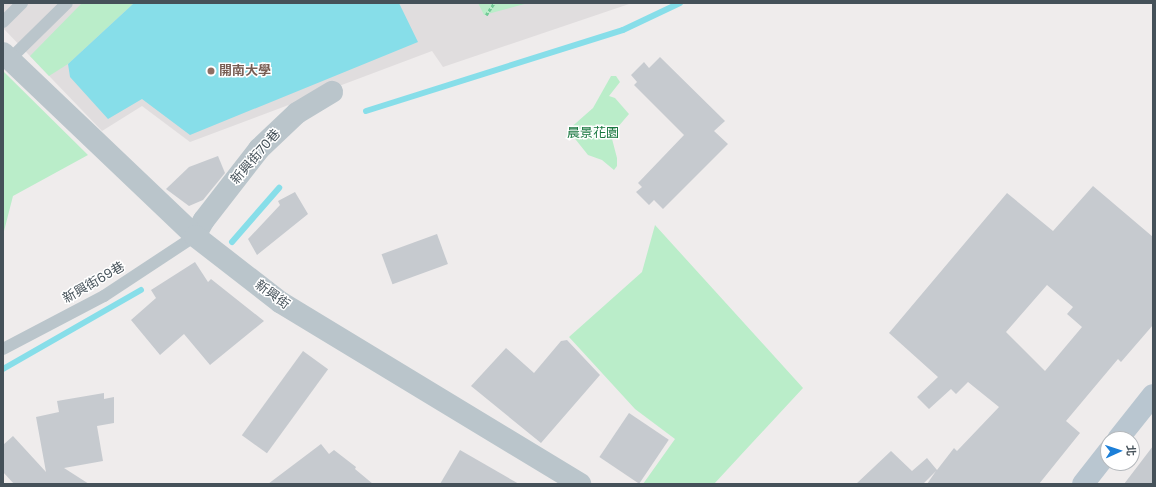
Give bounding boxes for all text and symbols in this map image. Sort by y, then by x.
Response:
place label: 開南大學 [219,63,271,79]
marker: 開南大學 [206,66,216,76]
park label: 晨景花園 [567,125,619,141]
street label: 新興街70巷 [228,127,284,187]
street label: 新興街69巷 [60,259,128,307]
street label: 新興街 [252,277,292,313]
north arrow [1100,431,1140,471]
text: 北 [1123,445,1139,456]

